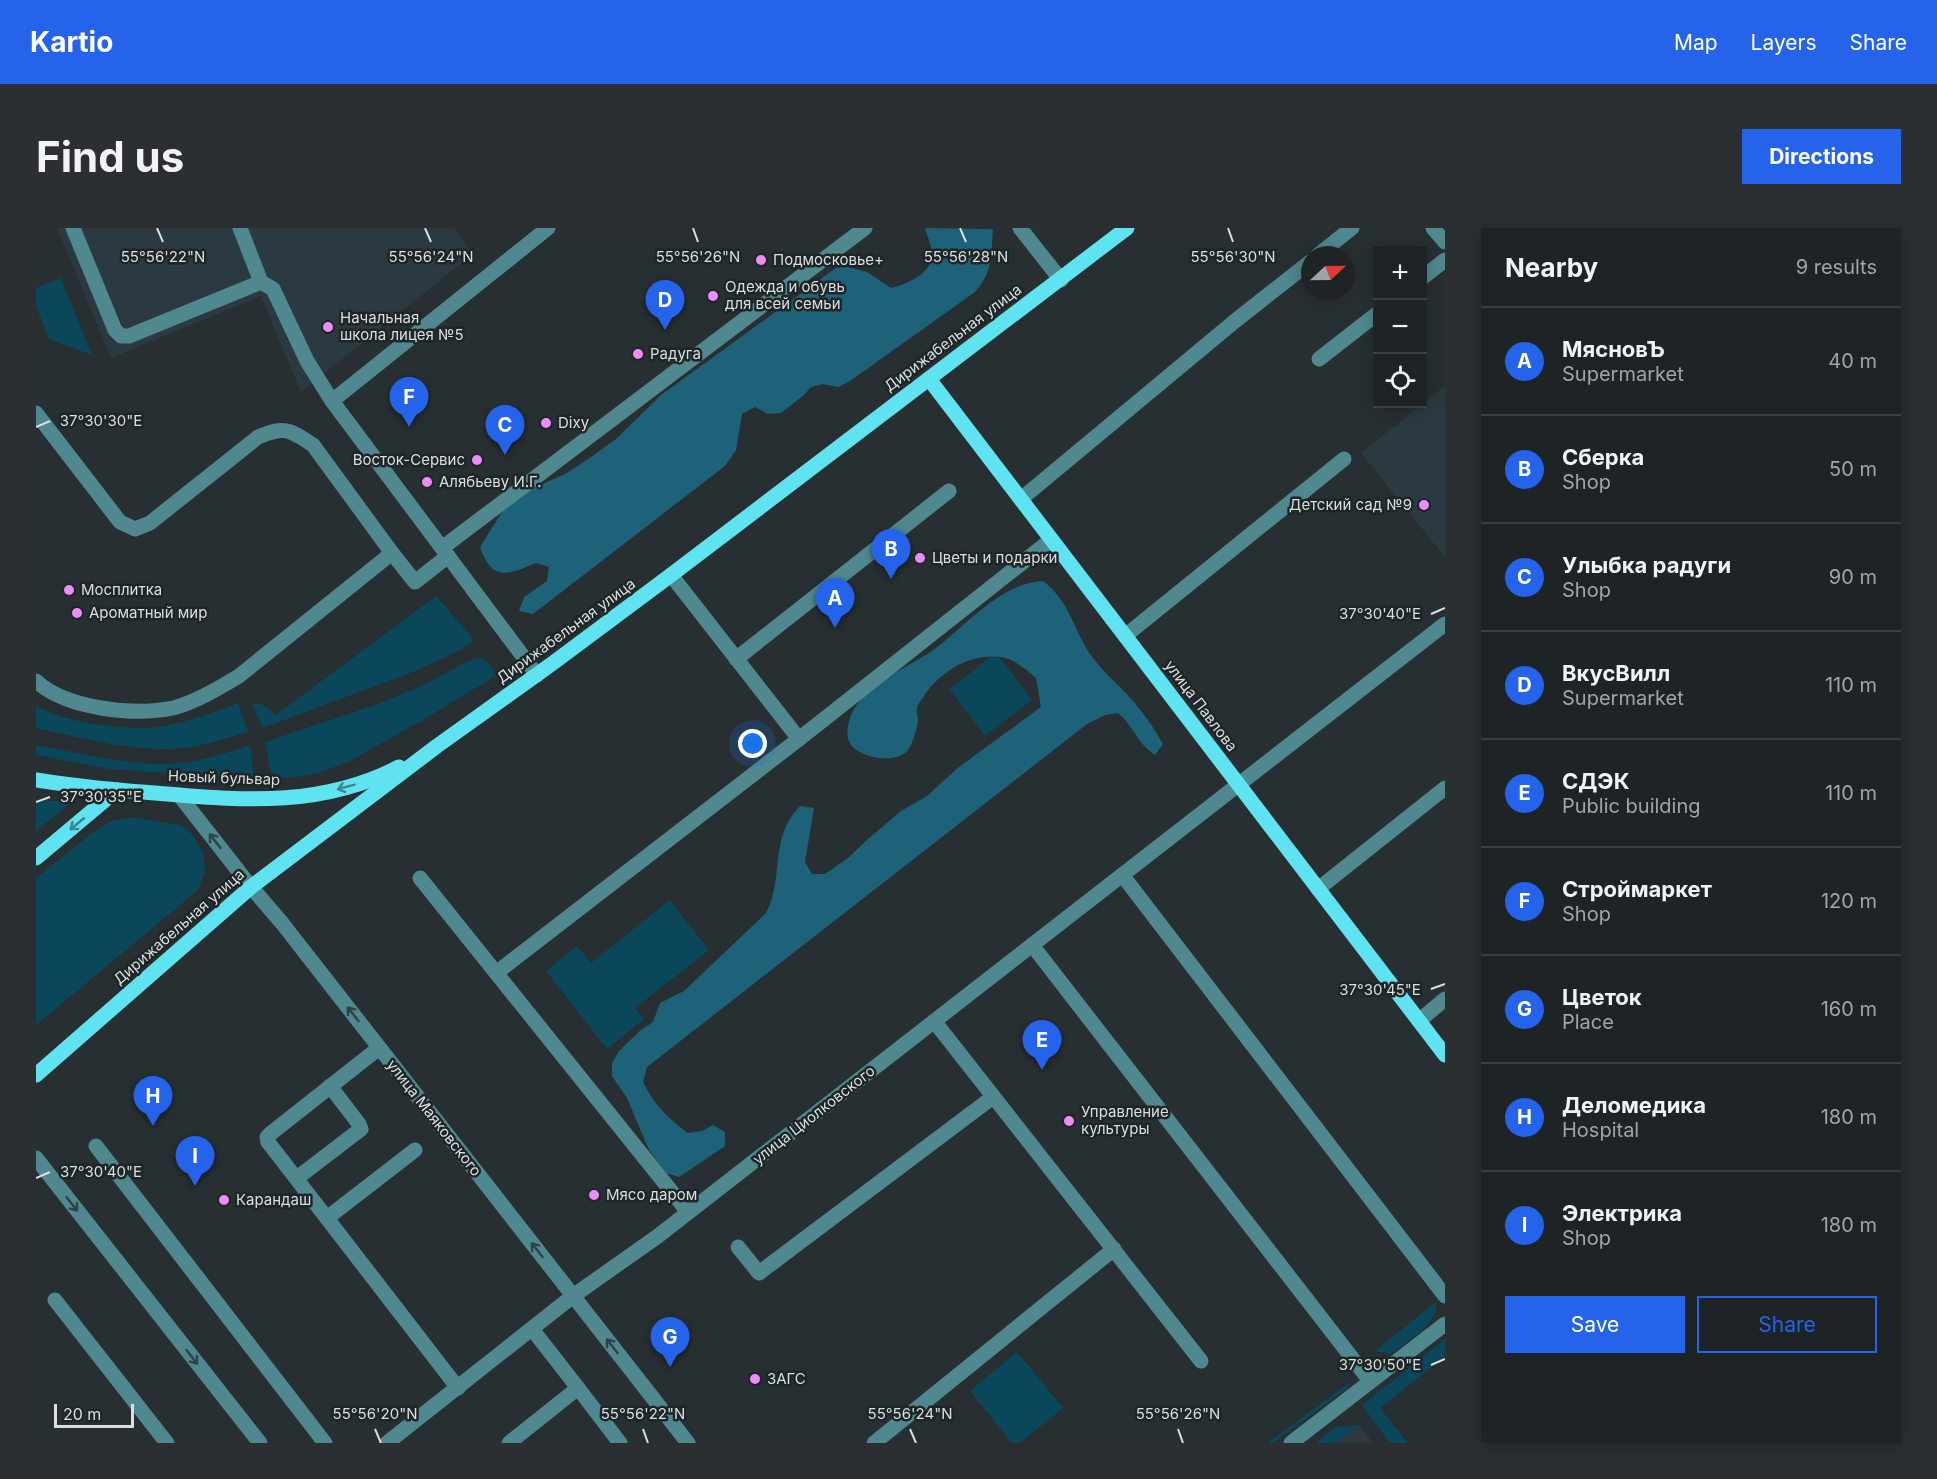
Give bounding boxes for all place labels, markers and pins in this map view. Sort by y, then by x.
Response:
place label: Подмосковье+ [773,250,884,269]
marker: Подмосковье+ [754,253,768,267]
place label: Одежда и обувь для всей семьи [725,277,845,313]
pin: D [646,280,684,330]
marker: Одежда и обувь для всей семьи [706,289,720,303]
place label: Начальная школа лицея №5 [340,308,464,344]
marker: Начальная школа лицея №5 [321,320,335,334]
place label: Радуга [650,344,701,363]
marker: Радуга [631,347,645,361]
pin: F [390,378,428,427]
pin: C [486,406,524,455]
place label: Dixy [558,413,590,432]
marker: Dixy [539,416,553,430]
place label: Восток-Сервис [353,450,465,469]
marker: Восток-Сервис [470,453,484,467]
place label: Алябьеву И.Г. [439,472,542,491]
marker: Алябьеву И.Г. [420,475,434,489]
place label: Детский сад №9 [1289,495,1412,514]
marker: Детский сад №9 [1417,498,1431,512]
pin: B [872,530,910,579]
place label: Цветы и подарки [932,548,1057,567]
marker: Цветы и подарки [913,551,927,565]
pin: A [816,578,854,628]
place label: Мосплитка [81,580,162,599]
marker: Мосплитка [62,583,76,597]
place label: Ароматный мир [89,603,207,622]
marker: Ароматный мир [70,606,84,620]
pin: E [1022,1020,1062,1070]
pin: H [134,1076,172,1126]
place label: Управление культуры [1081,1102,1169,1138]
marker: Управление культуры [1062,1114,1076,1128]
pin: I [176,1136,214,1186]
place label: Мясо даром [606,1185,697,1204]
marker: Мясо даром [587,1188,601,1202]
place label: Карандаш [236,1190,311,1209]
marker: Карандаш [217,1193,231,1207]
pin: G [650,1318,690,1367]
place label: ЗАГС [767,1369,806,1388]
marker: ЗАГС [748,1372,762,1386]

